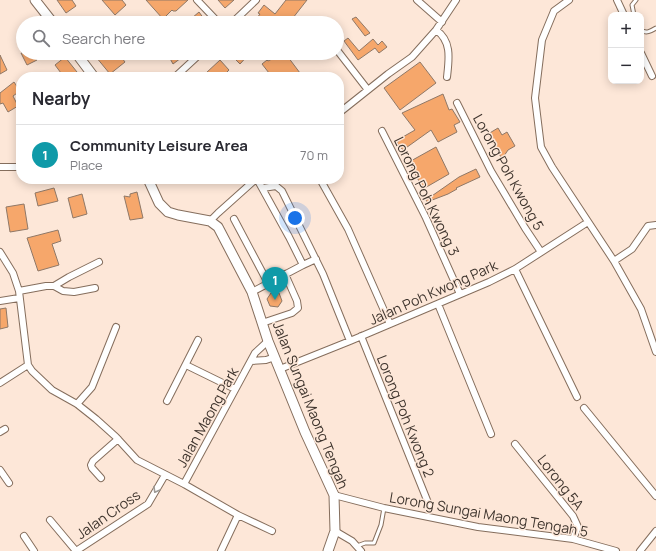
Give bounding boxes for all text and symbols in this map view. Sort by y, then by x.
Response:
map controls [608,12,644,84]
button: + [608,12,644,48]
search box [16,16,344,60]
icon: search [30,27,52,49]
text: Search here [62,28,145,49]
button: − [608,48,644,84]
text: Nearby [32,87,90,110]
street label: Lorong Poh Kwong 5 [469,110,549,234]
street label: Lorong Poh Kwong 3 [390,133,464,259]
text: Community Leisure Area [70,135,248,156]
text: 1 [42,146,48,164]
text: 70 m [300,146,328,164]
text: Place [70,156,103,174]
your location [285,208,305,228]
street label: Jalan Poh Kwong Park [366,255,501,329]
pin: 1 [262,267,288,300]
street label: Jalan Sungai Maong Tengah [269,318,353,492]
street label: Lorong Poh Kwong 2 [373,352,439,480]
street label: Jalan Maong Park [172,363,243,470]
street label: Lorong 5A [534,451,589,514]
street label: Jalan Cross [72,485,144,543]
one-way arrow [154,486,161,493]
street label: Lorong Sungai Maong Tengah 5 [388,487,590,541]

